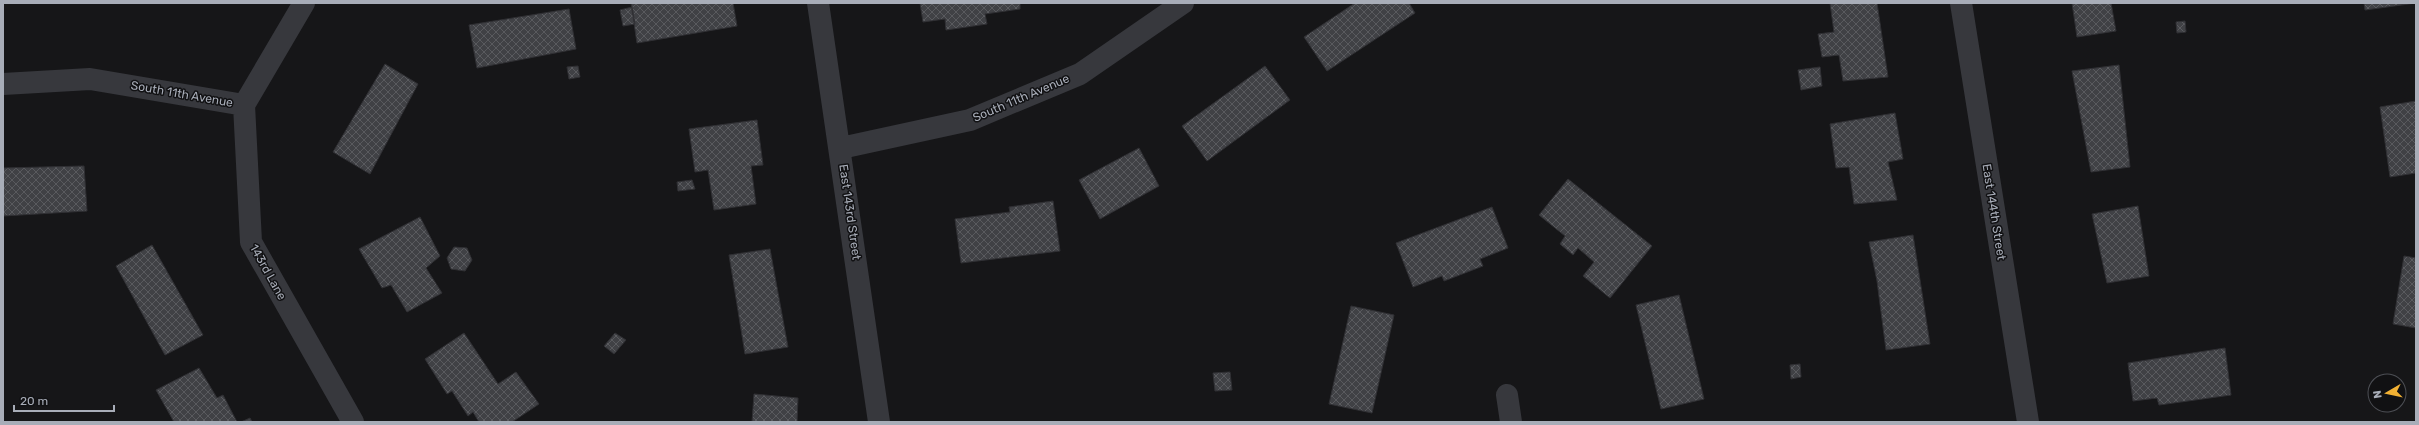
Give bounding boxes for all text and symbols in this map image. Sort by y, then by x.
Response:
street label: South 11th Avenue [971,71,1072,125]
street label: South 11th Avenue [130,78,234,110]
street label: East 143rd Street [836,163,864,261]
street label: East 144th Street [1979,163,2009,261]
street label: 143rd Lane [247,242,289,303]
north arrow [2367,373,2407,413]
scale bar [14,387,114,413]
text: N [2371,389,2385,399]
text: 20 m [20,394,48,408]

